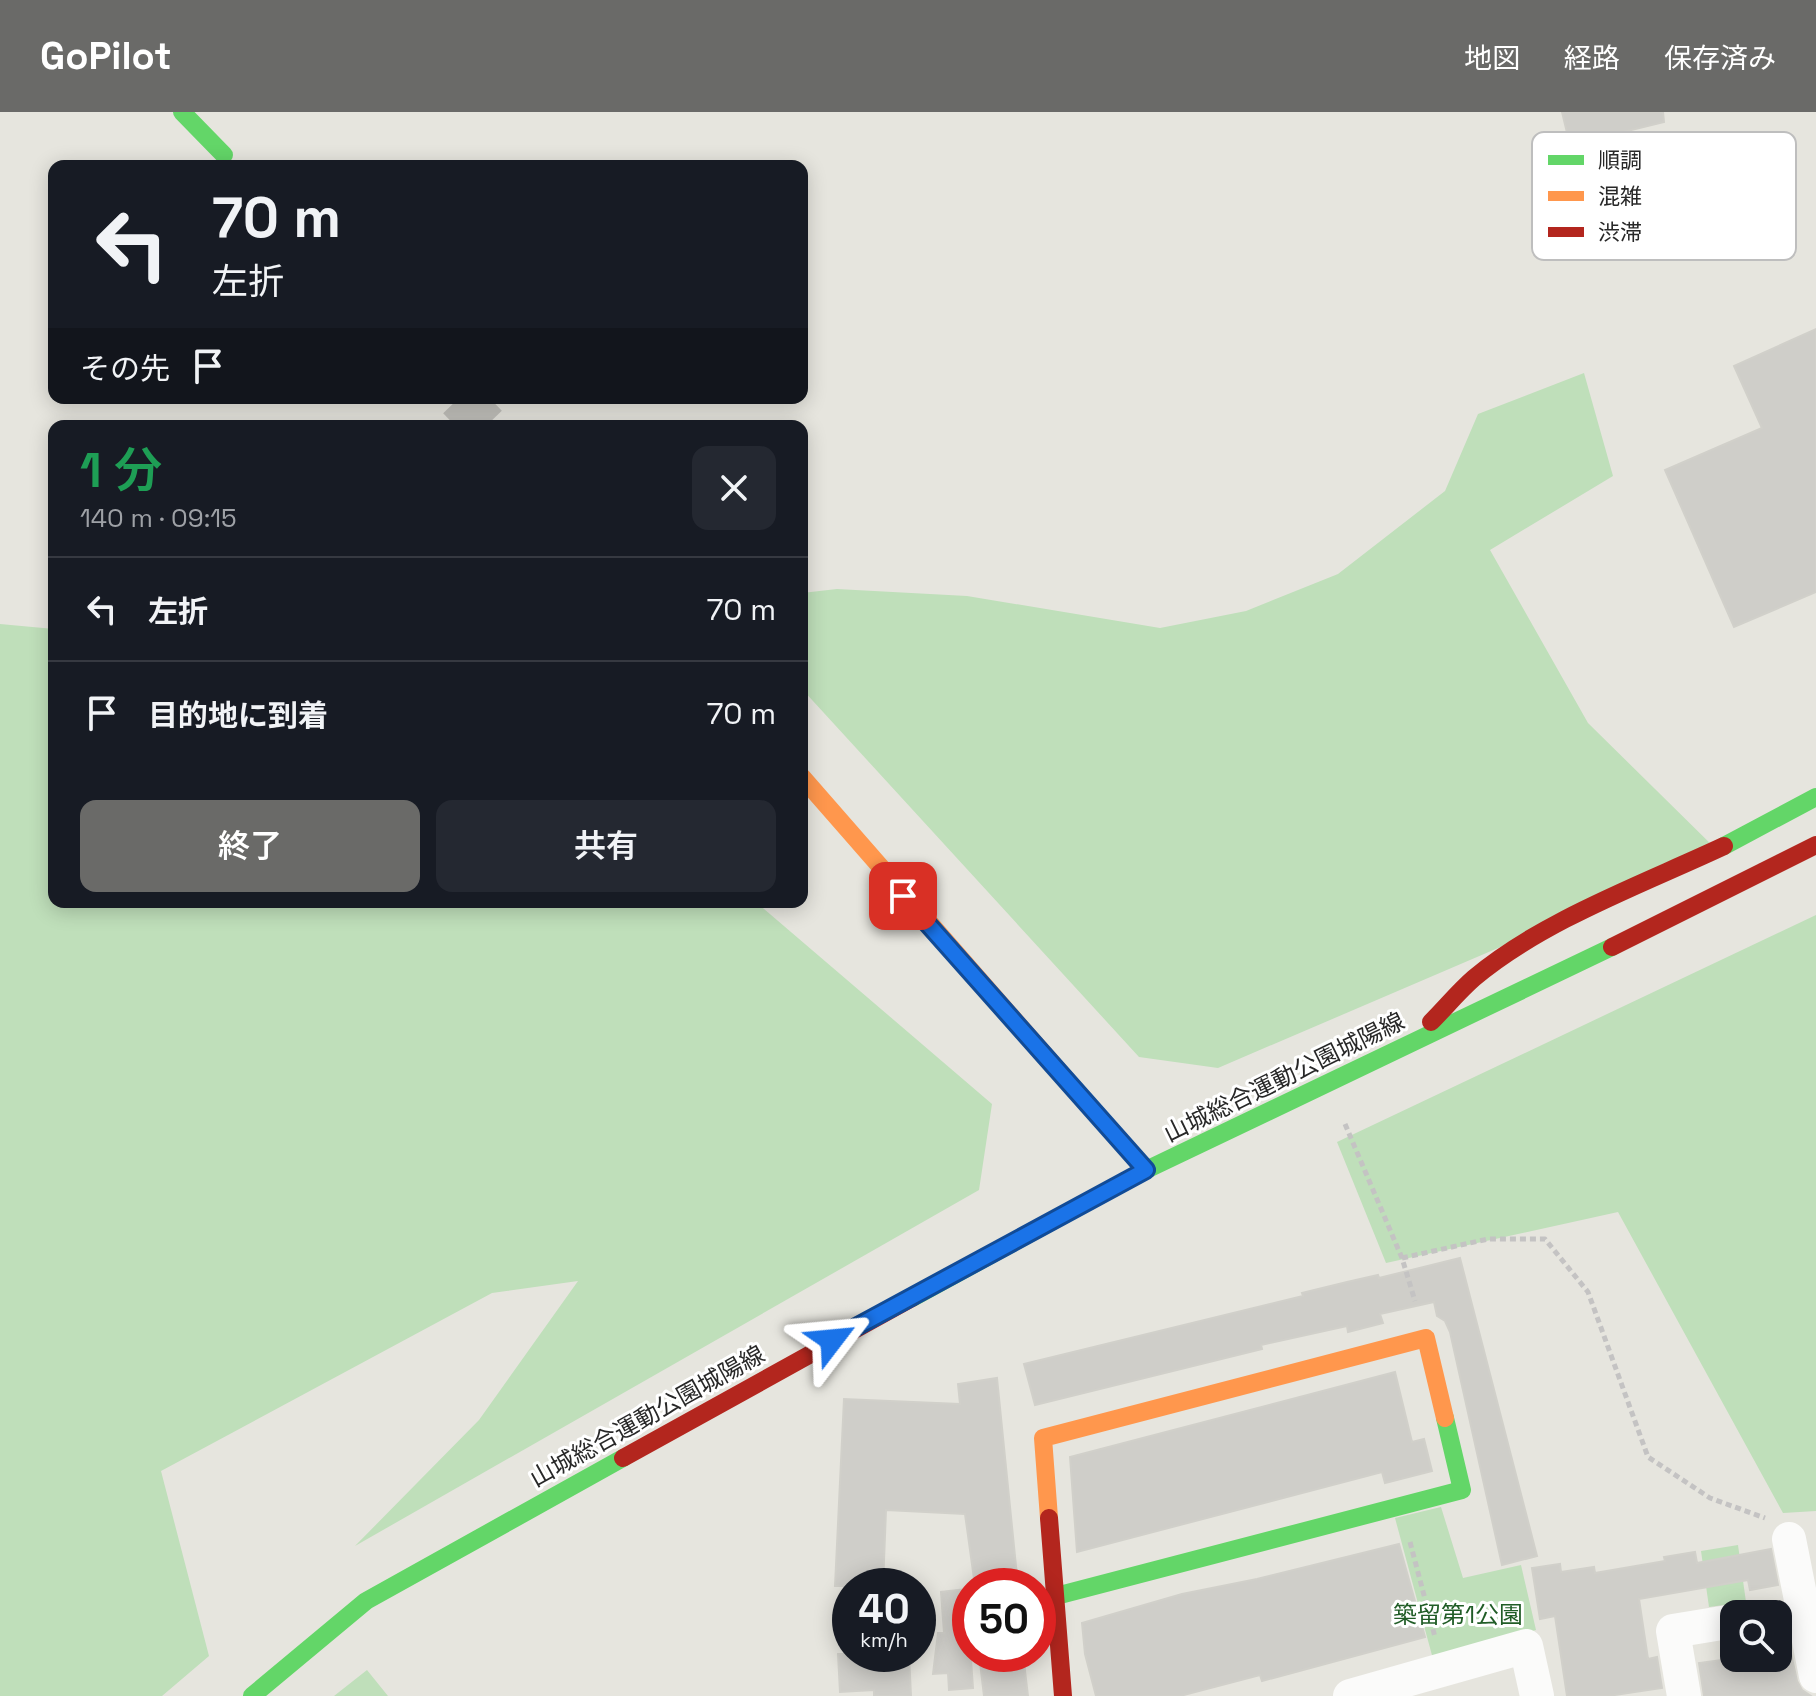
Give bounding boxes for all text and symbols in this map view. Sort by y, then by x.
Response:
text: GoPilot [40,32,172,80]
text: 地図 [1464,40,1520,76]
text: 経路 [1564,40,1620,76]
text: 保存済み [1664,40,1776,76]
legend [1532,132,1796,260]
text: 順調 [1598,146,1642,174]
text: 70 m [212,182,341,253]
text: 混雑 [1598,182,1642,210]
icon: left [80,192,184,296]
text: 渋滞 [1598,218,1642,246]
text: 左折 [212,259,284,305]
icon: arrive [186,344,230,388]
text: その先 [80,349,170,388]
text: 1 分 [80,440,162,501]
button: close [692,446,776,530]
text: 140 m · 09:15 [80,501,237,535]
icon: left [80,587,124,631]
text: 70 m [707,590,776,629]
text: 左折 [148,592,208,631]
icon: arrive [80,691,124,735]
text: 70 m [707,694,776,733]
text: 目的地に到着 [148,696,328,735]
button: 終了 [80,800,420,892]
button: 共有 [436,800,776,892]
pin [869,862,937,930]
icon: arrive [881,874,925,918]
street label: 山城総合運動公園城陽線 [1159,1005,1409,1149]
position arrow [790,1298,874,1382]
street label: 山城総合運動公園城陽線 [524,1338,770,1494]
speed limit sign: 50 [952,1568,1056,1672]
text: 40 [858,1584,910,1635]
park label: 築留第1公園 [1393,1599,1523,1630]
map controls [1720,1600,1792,1672]
button: search [1720,1600,1792,1672]
text: km/h [860,1627,908,1653]

